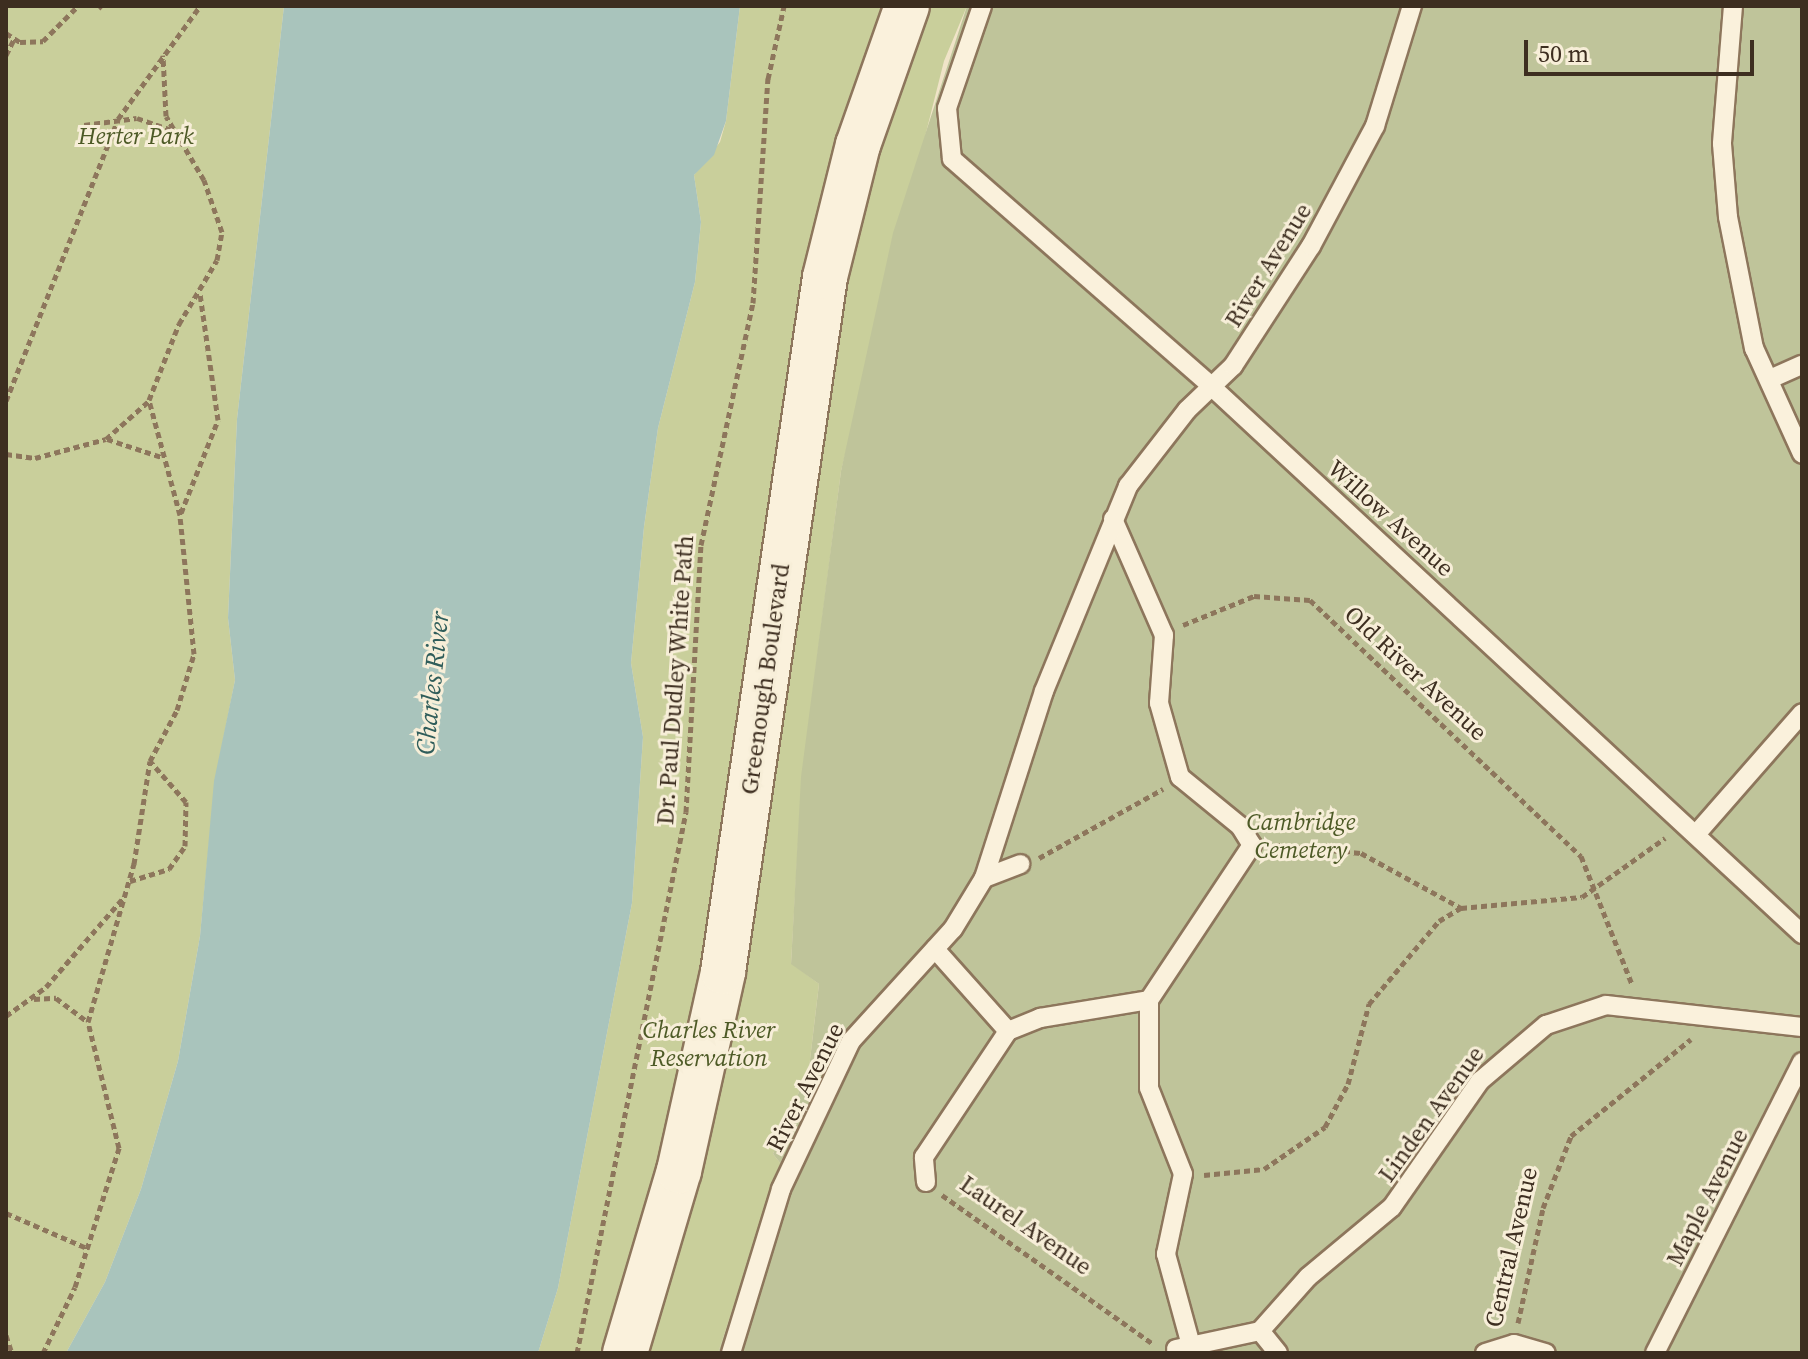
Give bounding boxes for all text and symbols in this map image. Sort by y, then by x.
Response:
scale bar [1528,24,1758,74]
text: 50 m [1538,37,1589,70]
park label: Herter Park [78,122,194,150]
street label: River Avenue [1218,198,1318,332]
street label: Willow Avenue [1322,454,1460,582]
street label: Dr. Paul Dudley White Path [650,534,700,826]
street label: Greenough Boulevard [735,562,795,796]
street label: Old River Avenue [1339,600,1493,746]
water label: Charles River [410,610,456,756]
park label: Cambridge Cemetery [1247,808,1355,864]
park label: Charles River Reservation [643,1016,775,1072]
street label: River Avenue [760,1018,850,1156]
street label: Linden Avenue [1372,1041,1490,1187]
street label: Maple Avenue [1660,1123,1754,1271]
street label: Central Avenue [1479,1164,1543,1330]
street label: Laurel Avenue [955,1169,1097,1281]

